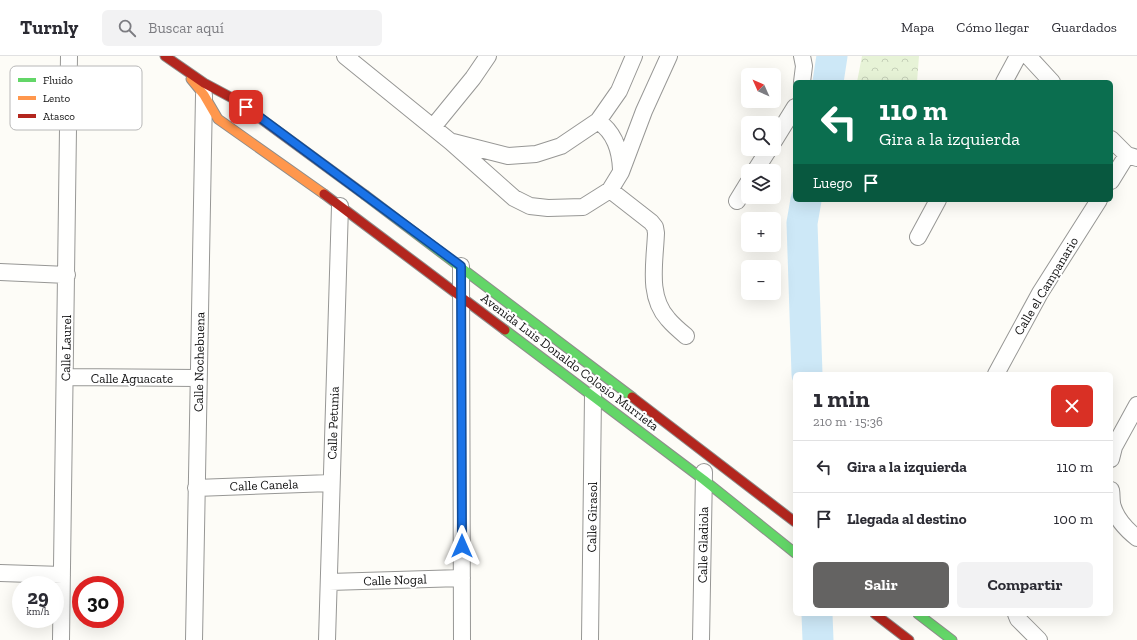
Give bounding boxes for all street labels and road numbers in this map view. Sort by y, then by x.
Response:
street label: Calle el Campanario [1011,234,1081,338]
street label: Avenida Luis Donaldo Colosio Murrieta [478,290,662,434]
street label: Calle Nochebuena [191,311,207,412]
street label: Calle Laurel [58,314,74,381]
street label: Calle Aguacate [91,371,173,386]
street label: Calle Petunia [324,385,342,460]
street label: Calle Canela [229,476,299,494]
street label: Calle Girasol [584,481,600,553]
street label: Calle Gladiola [695,506,711,583]
street label: Calle Nogal [363,571,428,589]

